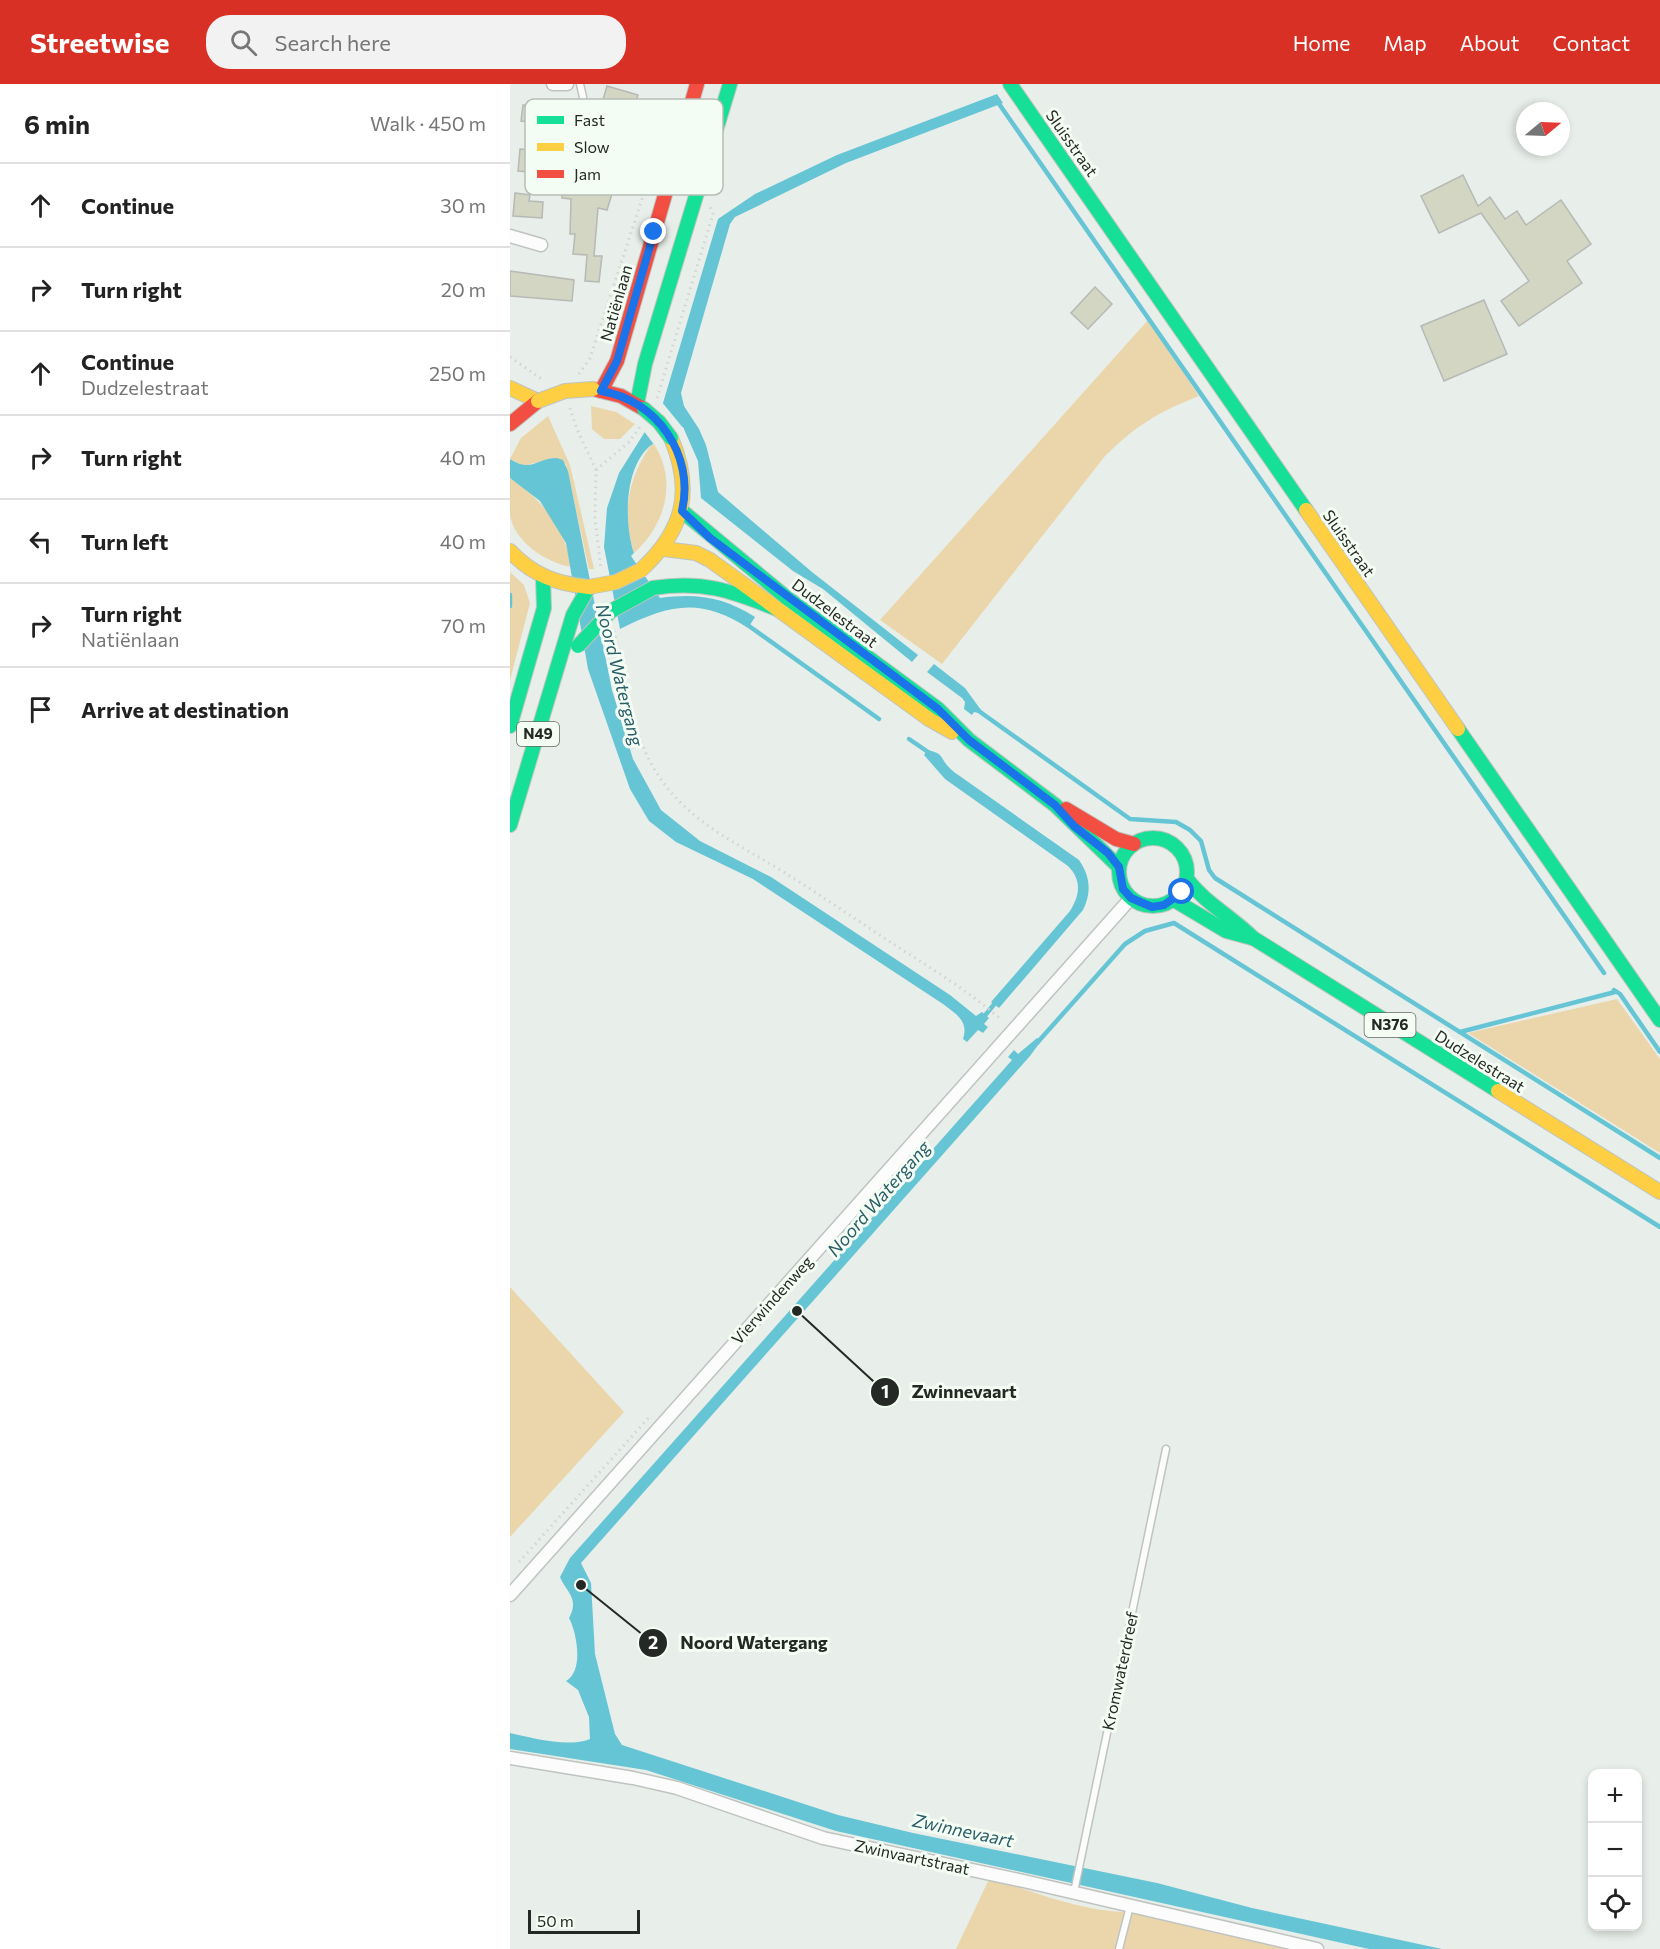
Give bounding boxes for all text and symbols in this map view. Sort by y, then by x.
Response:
search box [206,15,626,69]
text: Streetwise [30,25,170,59]
icon: search [227,26,260,59]
text: Search here [275,29,391,56]
text: Home [1293,30,1350,55]
text: Map [1383,30,1427,55]
text: About [1460,30,1519,55]
text: Contact [1552,30,1630,55]
legend [525,99,723,195]
north arrow [1516,102,1570,156]
street label: Sluisstraat [1043,106,1103,180]
text: 6 min [24,108,90,139]
text: Fast [574,110,605,129]
text: Walk · 450 m [370,111,486,135]
text: Slow [574,137,610,156]
text: Jam [574,164,601,183]
icon: ahead [24,189,57,222]
text: Continue [81,192,174,219]
text: 30 m [440,193,486,217]
route end [640,218,666,244]
street label: Natiënlaan [596,262,635,343]
icon: right [24,273,57,306]
text: Turn right [81,276,182,303]
text: 20 m [441,277,486,301]
text: Continue [81,348,174,375]
icon: ahead [24,357,57,390]
text: 250 m [429,361,486,385]
text: Dudzelestraat [81,375,209,399]
icon: right [24,441,57,474]
text: Turn right [81,444,182,471]
text: 40 m [440,445,486,469]
street label: Sluisstraat [1320,506,1380,580]
icon: left [24,525,57,558]
text: Turn left [81,528,168,555]
text: 40 m [440,529,486,553]
street label: Dudzelestraat [789,574,882,651]
text: Turn right [81,600,182,627]
water label: Noord Watergang [592,601,649,749]
icon: right [24,609,57,642]
text: 70 m [441,613,486,637]
text: Natiënlaan [81,627,179,651]
icon: arrive [24,693,57,726]
text: Arrive at destination [81,696,289,723]
road number: N49 [517,722,559,746]
route start [1168,878,1194,904]
road number: N376 [1364,1013,1416,1037]
street label: Dudzelestraat [1432,1025,1529,1096]
water label: Noord Watergang [822,1135,935,1261]
street label: Vierwindenweg [727,1251,816,1348]
callout: Zwinnevaart [870,1374,1029,1410]
text: 1 [881,1380,889,1402]
text: Zwinnevaart [911,1380,1017,1402]
street label: Kromwaterdreef [1098,1609,1141,1732]
callout: Noord Watergang [638,1625,840,1661]
text: 2 [648,1631,658,1653]
text: Noord Watergang [680,1631,828,1653]
map controls [1588,1769,1642,1931]
button: + [1588,1769,1642,1823]
water label: Zwinnevaart [910,1808,1016,1852]
button: − [1588,1823,1642,1877]
street label: Zwinvaartstraat [853,1835,972,1878]
button: locate [1588,1877,1642,1931]
scale bar [528,1907,640,1934]
text: 50 m [537,1911,574,1930]

